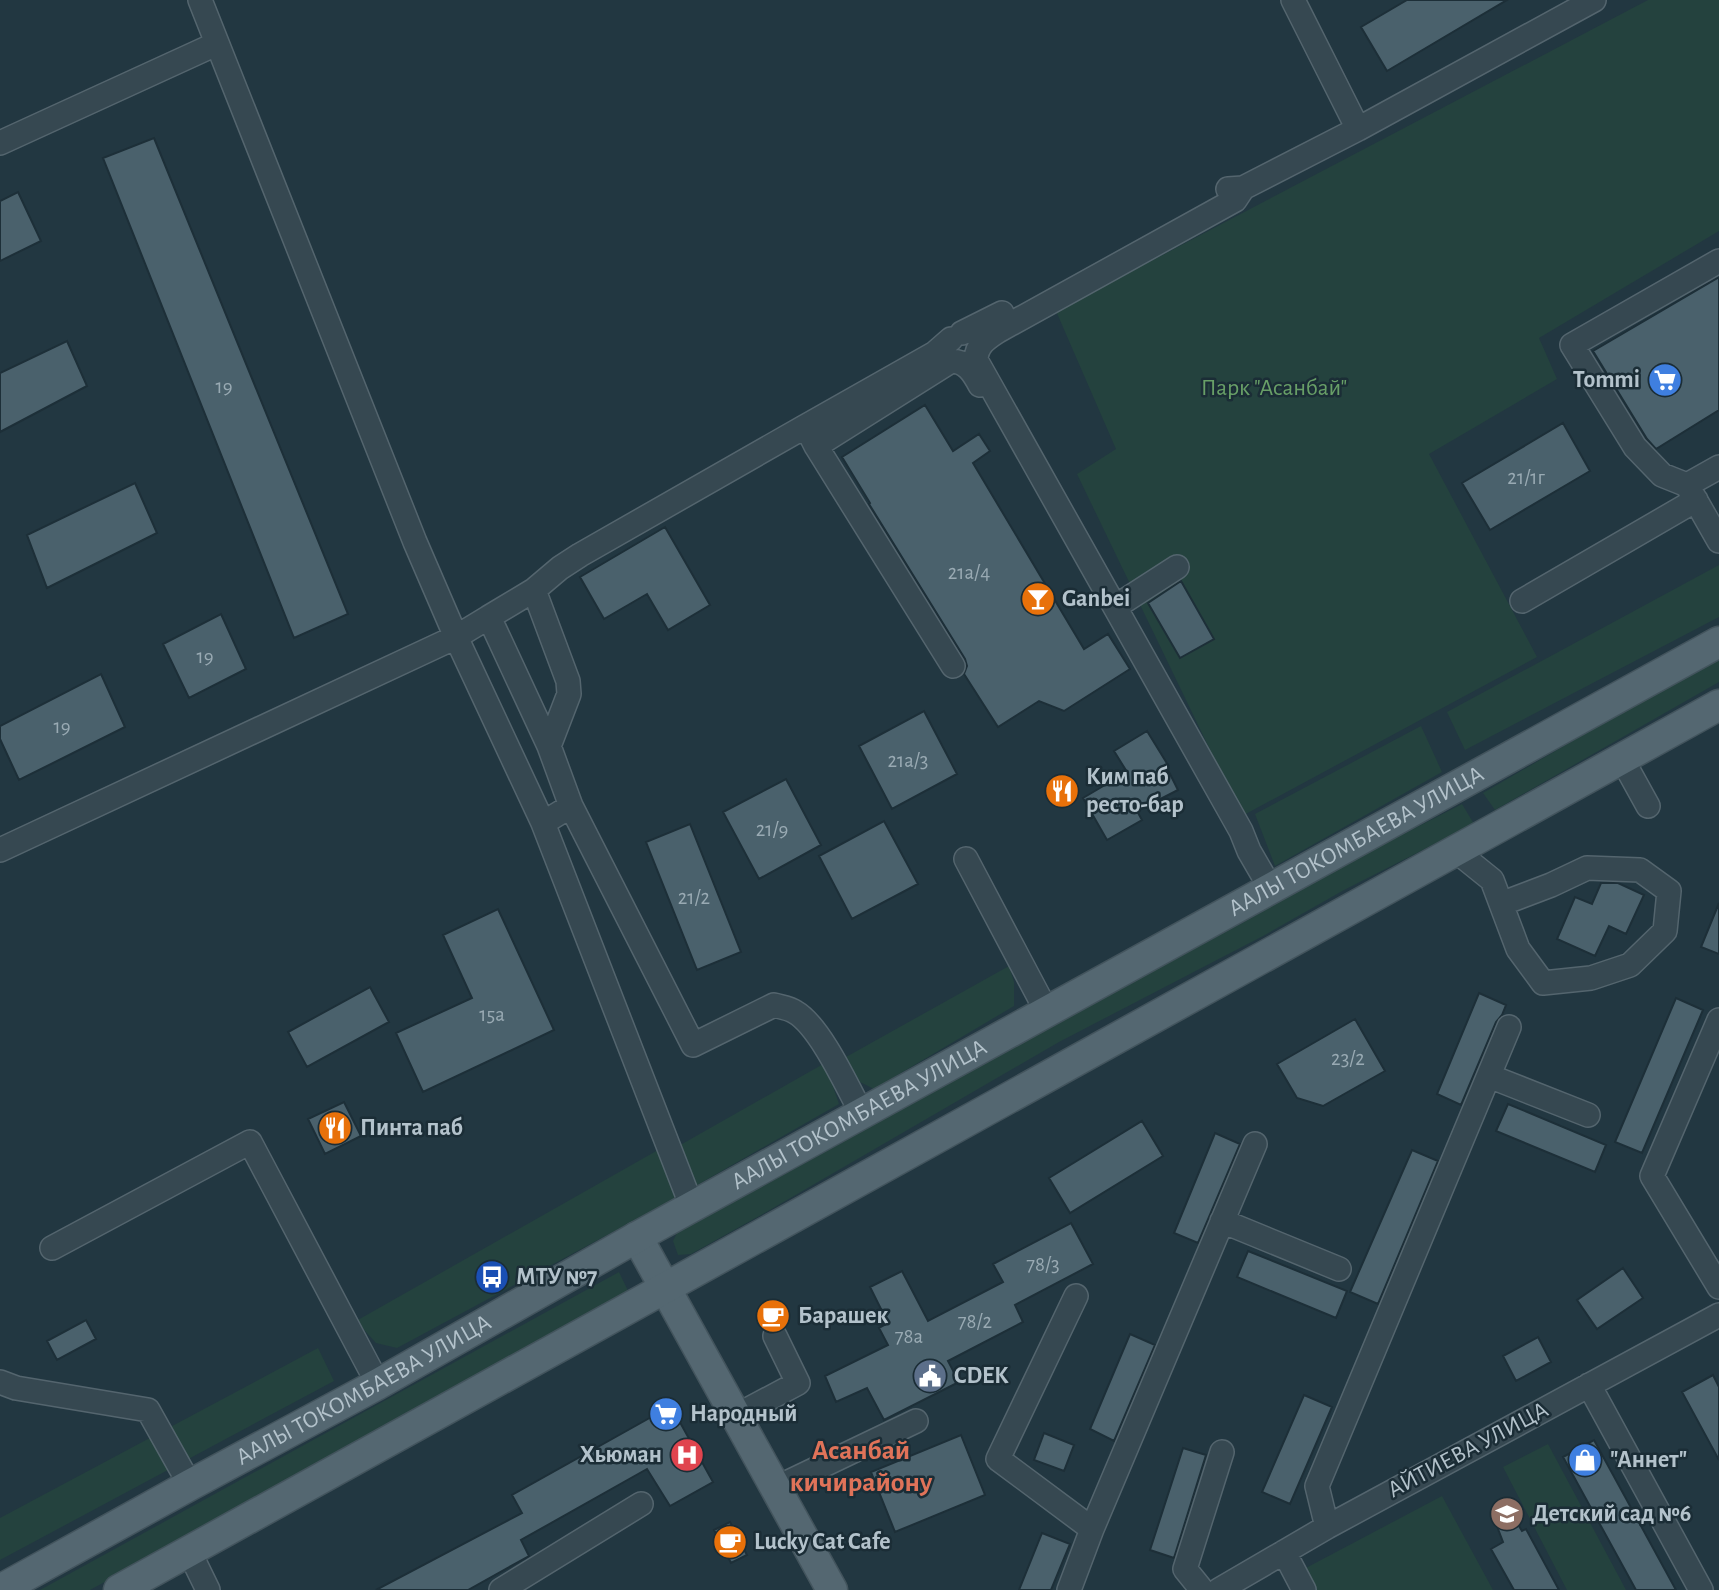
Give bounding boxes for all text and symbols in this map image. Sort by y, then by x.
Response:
supermarket icon: Tommi [1646,361,1684,399]
place label: Tommi [1573,368,1640,392]
house number: 19 [215,376,233,397]
park label: Парк "Асанбай" [1201,376,1347,400]
house number: 21/1г [1507,467,1545,488]
house number: 21а/4 [948,562,990,583]
bar icon: Ganbei [1019,580,1057,618]
place label: Ganbei [1062,587,1130,611]
house number: 19 [196,646,214,667]
house number: 19 [53,716,71,737]
house number: 21а/3 [887,750,929,771]
street label: ААЛЫ ТОКОМБАЕВА УЛИЦА [1225,762,1488,921]
place label: Ким паб ресто-бар [1086,765,1184,817]
restaurant icon: Ким паб ресто-бар [1043,772,1081,810]
house number: 21/9 [756,819,788,840]
house number: 21/2 [678,887,710,908]
house number: 15а [479,1004,505,1025]
street label: ААЛЫ ТОКОМБАЕВА УЛИЦА [728,1035,991,1194]
house number: 23/2 [1331,1048,1365,1069]
restaurant icon: Пинта паб [316,1109,354,1147]
place label: Пинта паб [360,1116,463,1140]
house number: 78/3 [1026,1254,1060,1275]
bus stop icon: МТУ №7 [473,1258,511,1296]
place label: МТУ №7 [516,1265,597,1289]
cafe icon: Барашек [754,1297,792,1335]
place label: Барашек [798,1304,888,1328]
street label: ААЛЫ ТОКОМБАЕВА УЛИЦА [232,1310,495,1470]
house number: 78/2 [958,1311,992,1332]
house number: 78а [895,1326,924,1347]
public building icon: CDEK [911,1357,949,1395]
place label: CDEK [954,1364,1009,1388]
supermarket icon: Народный [647,1395,685,1433]
street label: АЙТИЕВА УЛИЦА [1384,1398,1552,1502]
place label: Народный [690,1402,797,1426]
hospital icon: Хьюман [668,1436,706,1474]
district label: Асанбай кичирайону [790,1437,933,1497]
shop icon: "Аннет" [1566,1441,1604,1479]
place label: Хьюман [580,1443,662,1467]
place label: "Аннет" [1610,1448,1687,1472]
school or university icon: Детский сад №6 [1488,1495,1526,1533]
place label: Детский сад №6 [1532,1502,1691,1526]
cafe icon: Lucky Cat Cafe [711,1523,749,1561]
place label: Lucky Cat Cafe [754,1530,891,1554]

